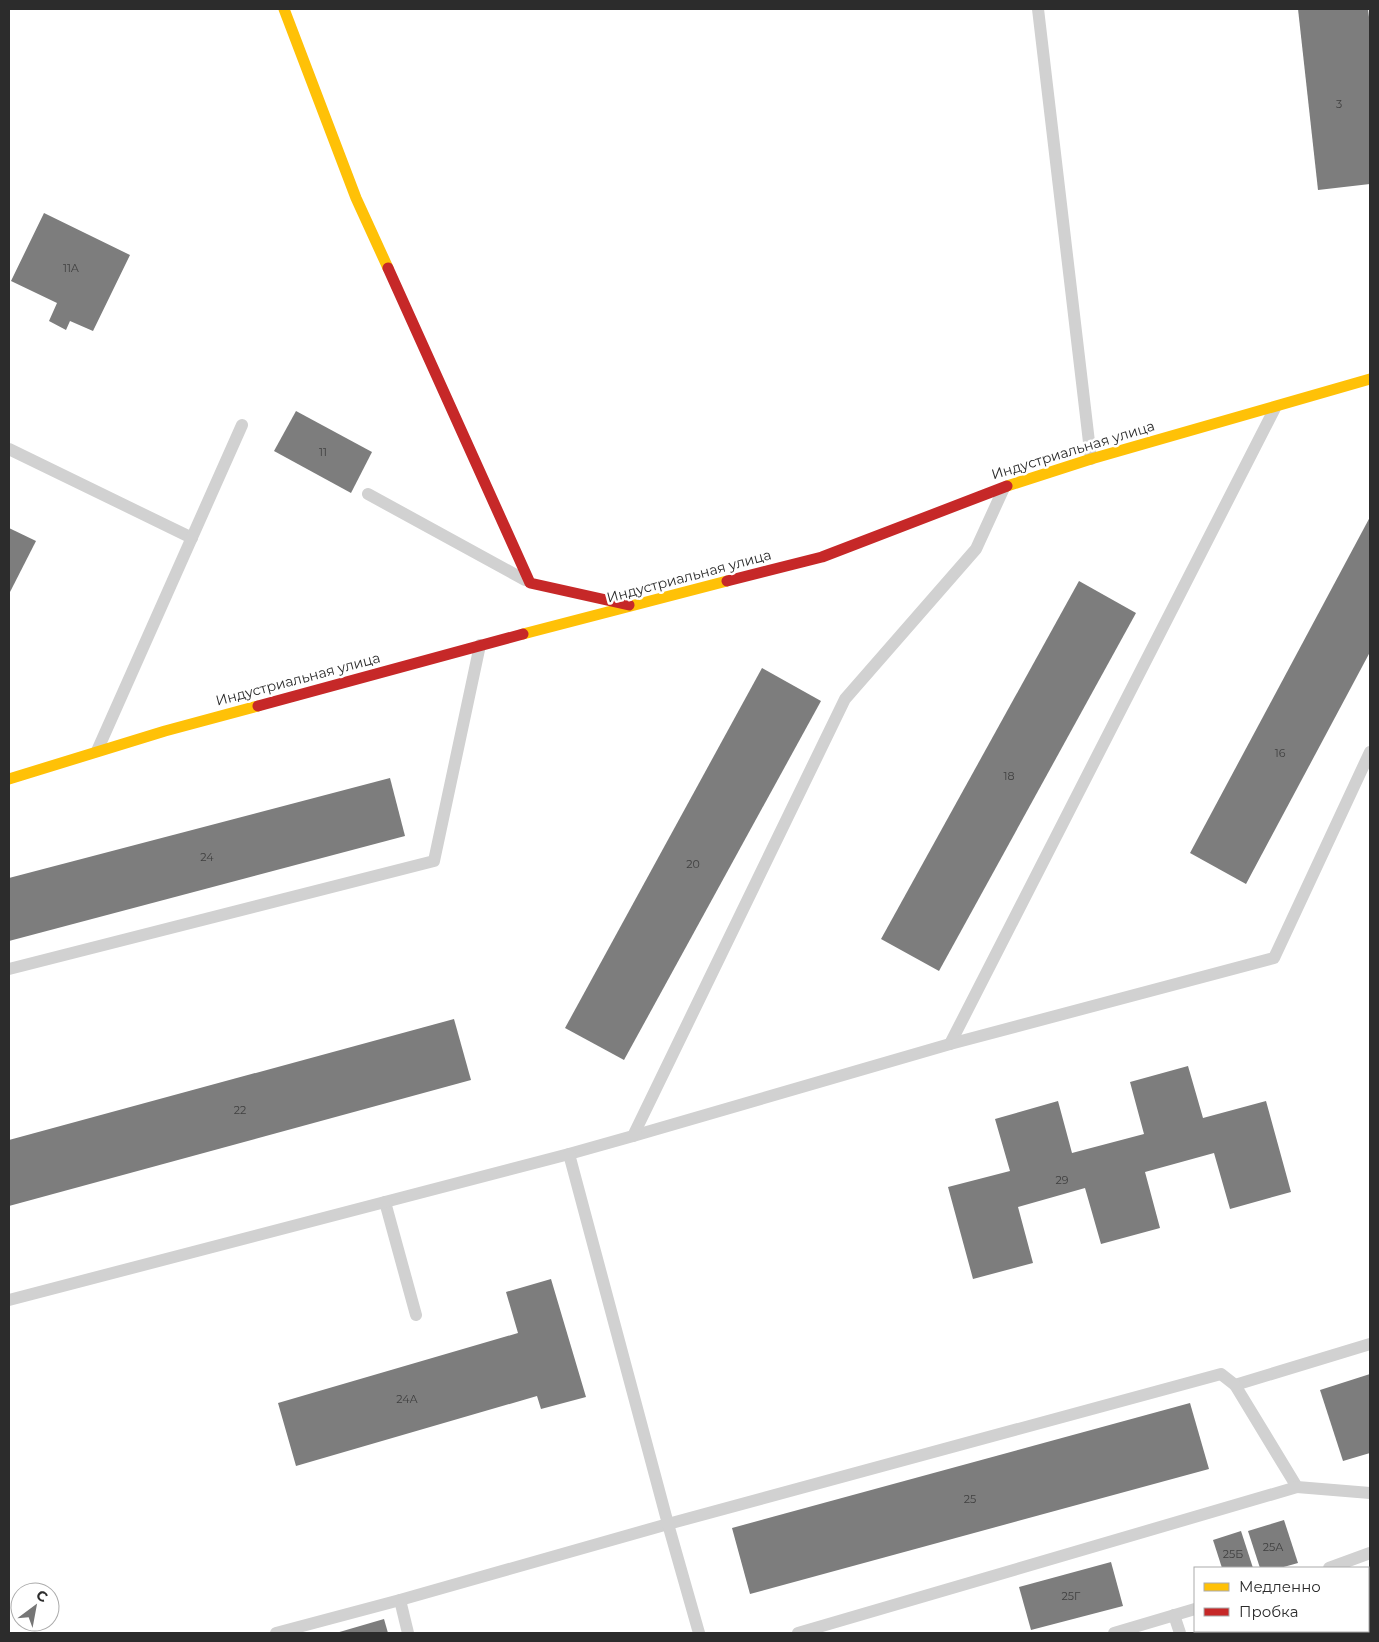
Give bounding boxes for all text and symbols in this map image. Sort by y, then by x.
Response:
house number: 3 [1336,97,1342,111]
house number: 11А [63,261,80,275]
street label: Индустриальная улица [989,417,1157,483]
house number: 11 [319,445,327,459]
street label: Индустриальная улица [605,545,773,607]
street label: Индустриальная улица [214,648,382,710]
house number: 16 [1275,746,1286,760]
house number: 18 [1004,769,1015,783]
house number: 24 [200,850,214,864]
house number: 20 [686,857,700,871]
house number: 22 [234,1103,246,1117]
house number: 29 [1056,1173,1069,1187]
house number: 24А [396,1392,419,1406]
house number: 25 [964,1492,976,1506]
house number: 25А [1263,1540,1284,1554]
house number: 25Б [1223,1547,1243,1561]
legend [1194,1567,1369,1632]
text: Медленно [1239,1577,1321,1596]
north arrow [10,1582,60,1632]
text: С [33,1586,51,1606]
house number: 25Г [1062,1589,1081,1603]
text: Пробка [1239,1602,1298,1621]

